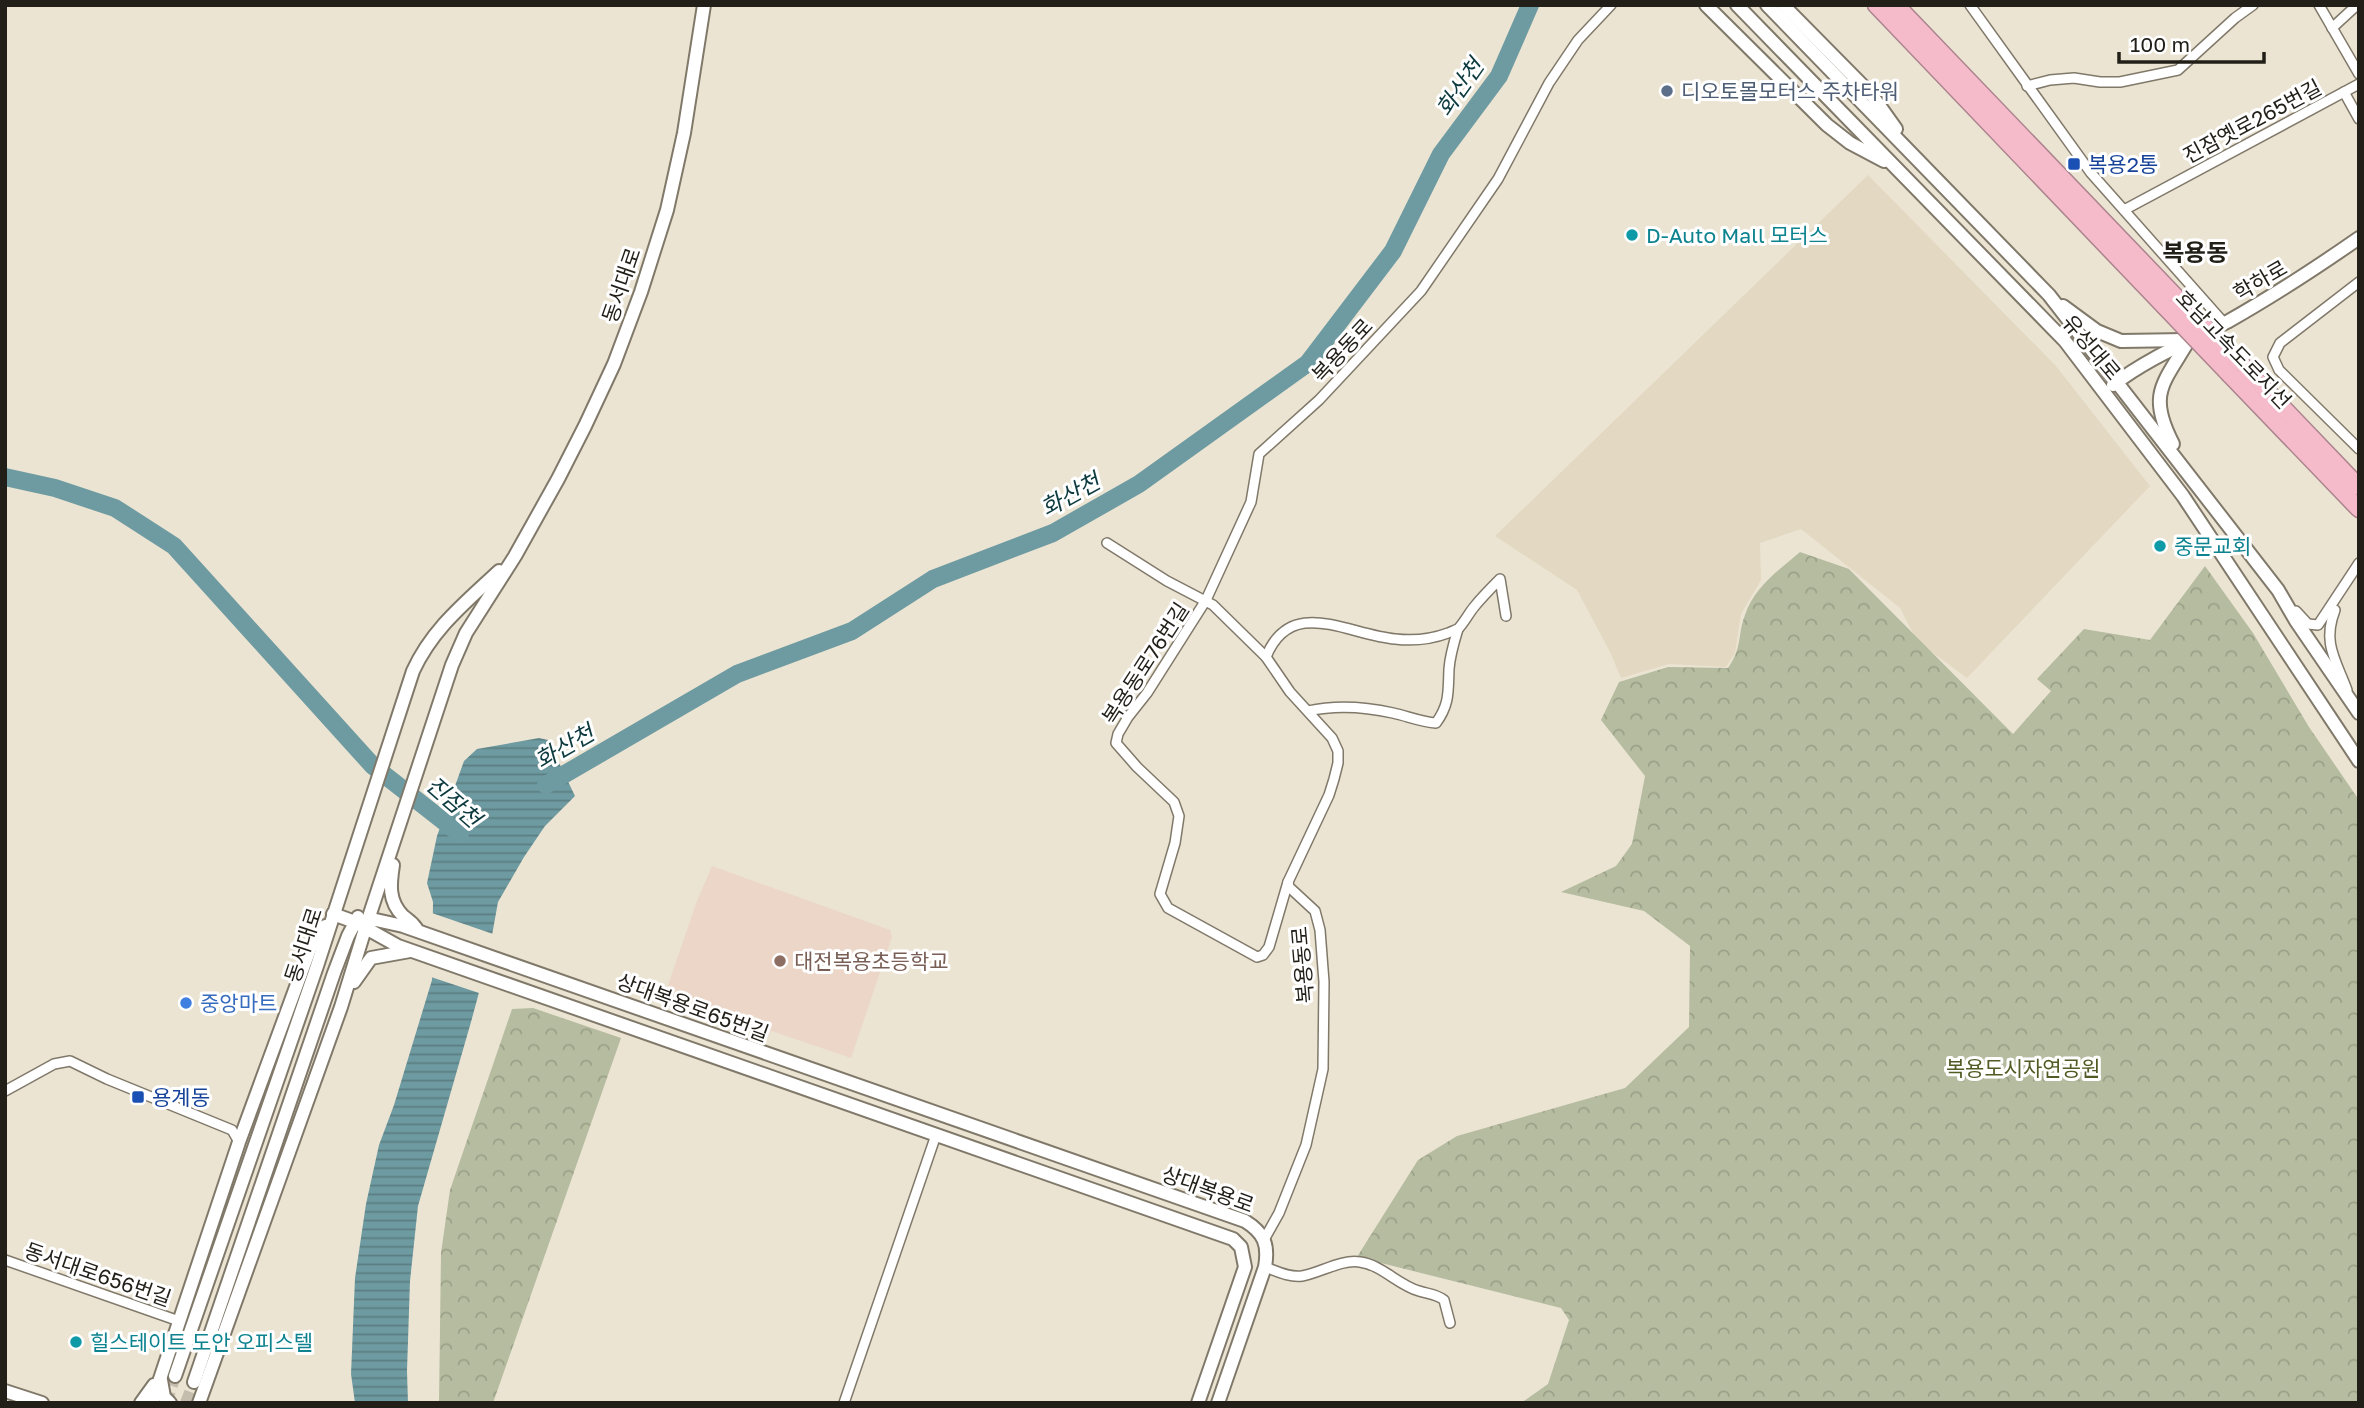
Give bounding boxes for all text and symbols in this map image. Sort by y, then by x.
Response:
scale bar [2119,21,2264,65]
text: 100 m [2130,31,2190,57]
water label: 화산천 [1429,51,1490,121]
street label: 진잠옛로265번길 [2178,74,2326,168]
place label: 디오토몰모터스 주차타워 [1681,78,1899,104]
marker: 디오토몰모터스 주차타워 [1659,83,1675,99]
place label: 복용2통 [2088,151,2158,177]
marker: 복용2통 [2066,156,2082,172]
place label: D-Auto Mall 모터스 [1646,222,1828,248]
marker: D-Auto Mall 모터스 [1624,227,1640,243]
district label: 복용동 [2162,237,2228,266]
street label: 동서대로 [596,244,646,326]
street label: 학하로 [2228,254,2292,306]
street label: 호남고속도로지선 [2171,284,2297,414]
street label: 유성대로 [2057,309,2127,385]
street label: 복용동로 [1306,313,1378,387]
water label: 화산천 [1035,465,1107,522]
place label: 중문교회 [2174,533,2251,559]
marker: 중문교회 [2152,538,2168,554]
street label: 복용동로76번길 [1096,597,1194,729]
water label: 화산천 [530,717,601,774]
water label: 진잠천 [421,770,489,834]
street label: 동서대로 [279,904,327,986]
street label: 복용동로 [1286,925,1318,1005]
place label: 대전복용초등학교 [794,948,949,974]
marker: 대전복용초등학교 [772,953,788,969]
street label: 상대복용로65번길 [613,967,773,1047]
place label: 중앙마트 [200,990,277,1016]
marker: 중앙마트 [178,995,194,1011]
park label: 복용도시자연공원 [1946,1055,2100,1081]
place label: 용계동 [152,1084,210,1110]
marker: 용계동 [130,1089,146,1105]
street label: 상대복용로 [1158,1160,1258,1218]
street label: 동서대로656번길 [21,1237,175,1311]
place label: 힐스테이트 도안 오피스텔 [90,1329,313,1355]
marker: 힐스테이트 도안 오피스텔 [68,1334,84,1350]

